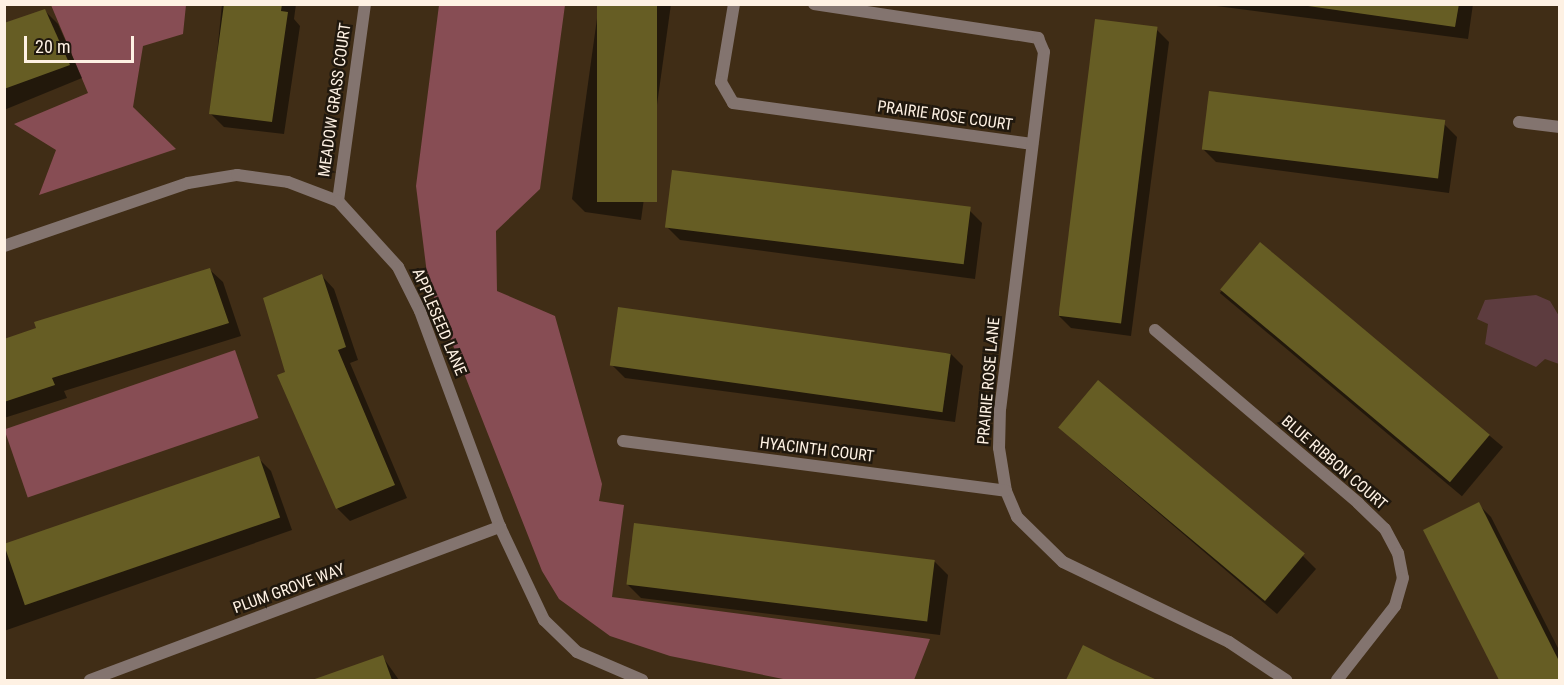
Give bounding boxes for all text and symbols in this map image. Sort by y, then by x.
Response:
street label: MEADOW GRASS COURT [315,22,355,178]
scale bar [27,24,136,62]
text: 20 m [35,36,70,57]
street label: PRAIRIE ROSE COURT [876,97,1014,135]
street label: APPLESEED LANE [408,266,470,378]
street label: PRAIRIE ROSE LANE [974,317,1004,445]
street label: BLUE RIBBON COURT [1277,412,1391,514]
street label: HYACINTH COURT [759,433,875,467]
street label: PLUM GROVE WAY [230,560,348,618]

